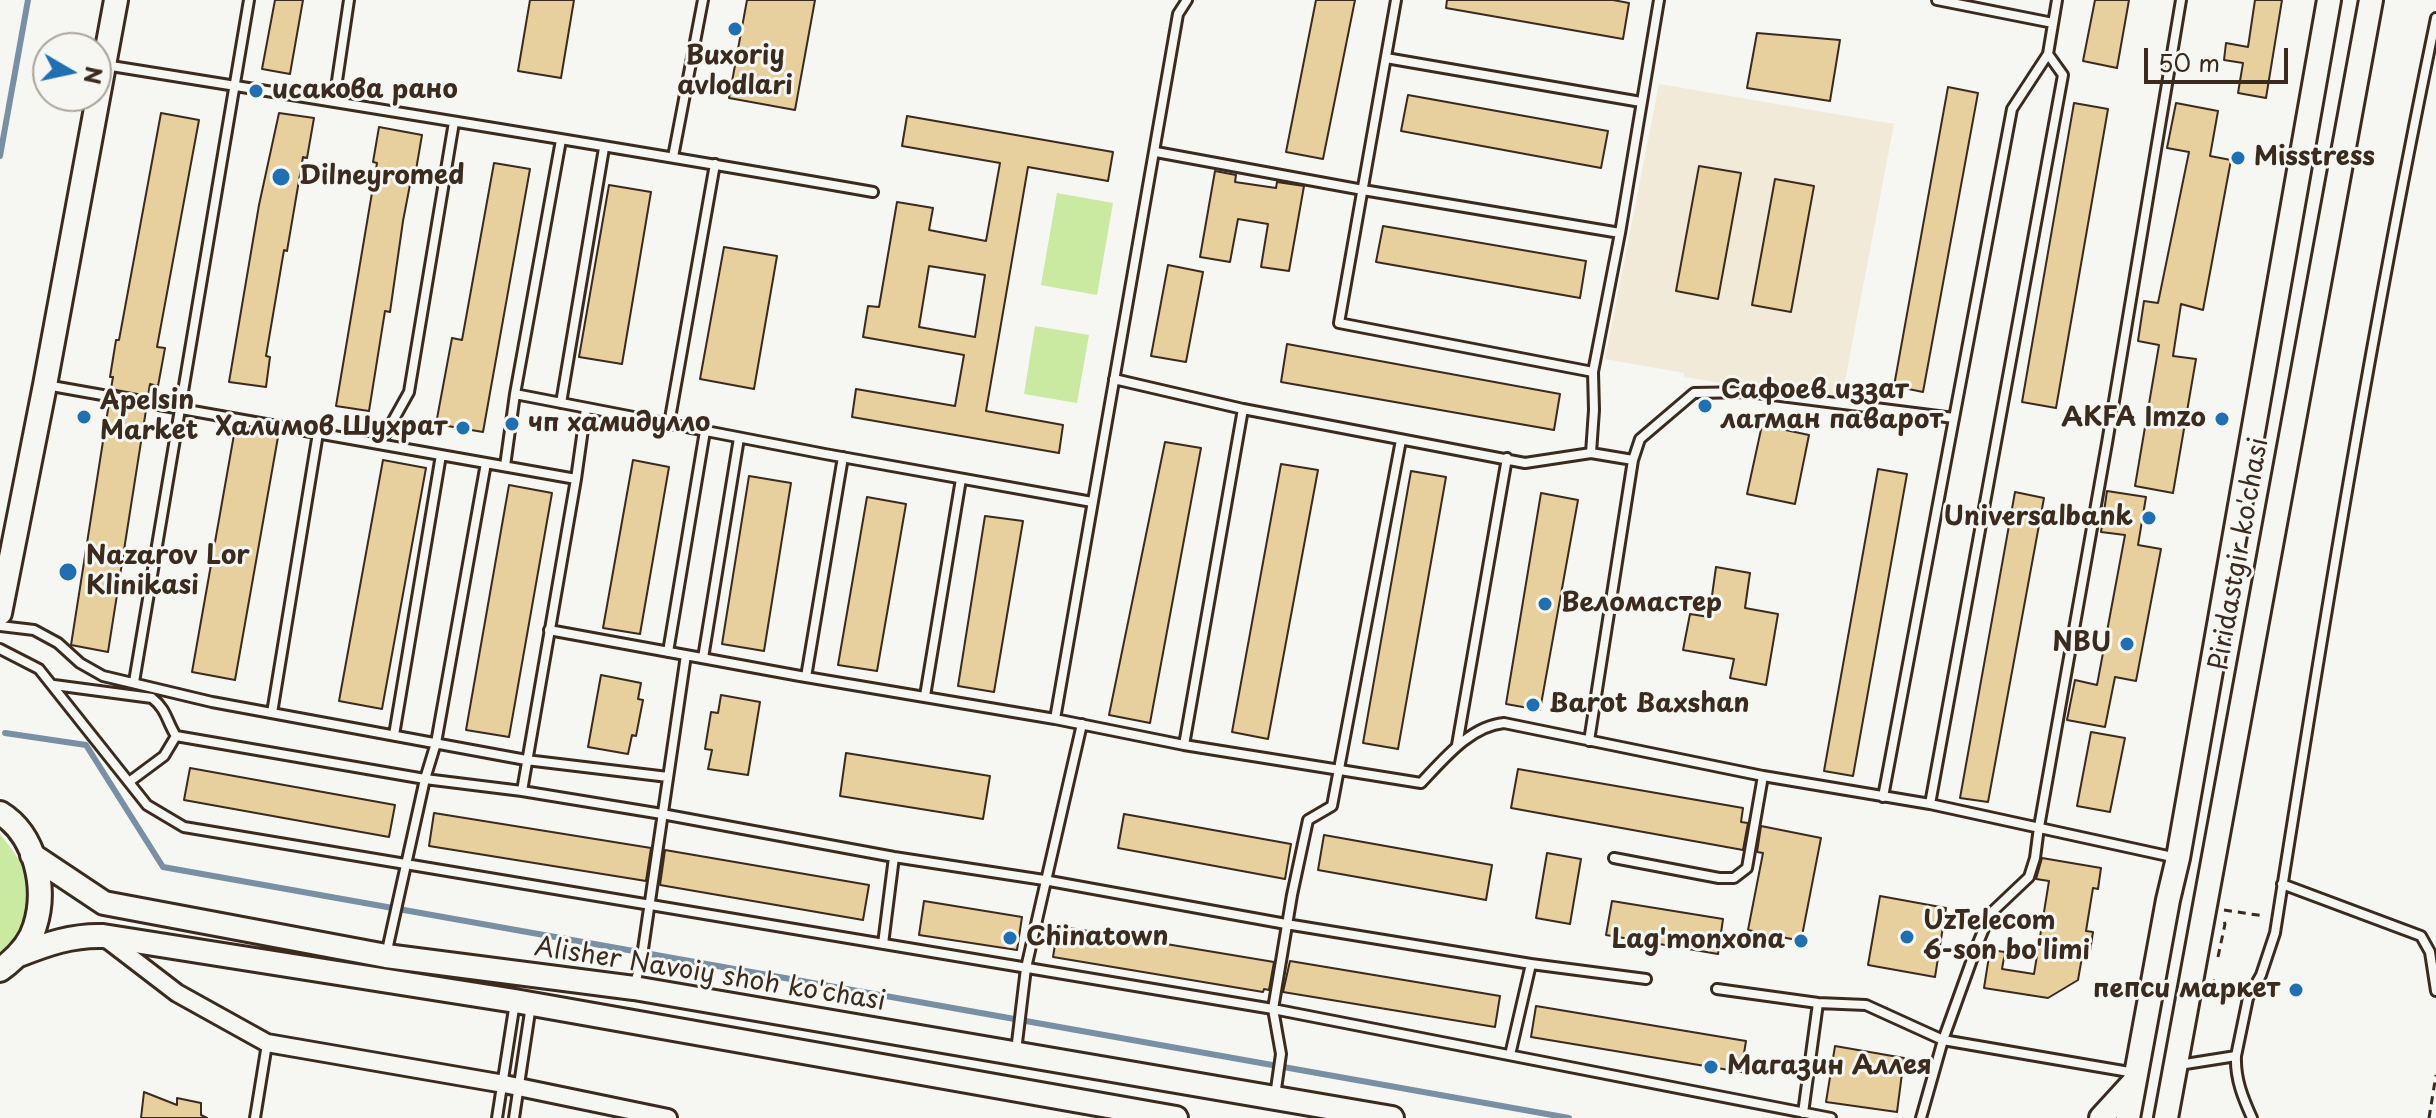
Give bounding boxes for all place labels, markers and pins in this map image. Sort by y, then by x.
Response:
marker: Buxoriy avlodlari [726,20,744,38]
place label: Buxoriy avlodlari [677,41,793,102]
place label: исакова рано [272,75,458,107]
marker: исакова рано [247,82,265,100]
place label: Misstress [2254,142,2375,174]
marker: Misstress [2229,149,2247,167]
place label: Dilneyromed [299,161,464,193]
marker: Dilneyromed [270,166,292,188]
place label: Сафоев иззат лагман паварот [1721,375,1943,436]
place label: Apelsin Market [100,386,198,448]
marker: Сафоев иззат лагман паварот [1696,397,1714,415]
place label: AKFA Imzo [2061,403,2206,435]
marker: Apelsin Market [75,408,93,426]
place label: чп хамидулло [528,408,710,440]
marker: AKFA Imzo [2213,410,2231,428]
place label: Халимов Шухрат [216,412,447,444]
marker: чп хамидулло [503,415,521,433]
marker: Халимов Шухрат [454,419,472,437]
place label: Universalbank [1944,502,2133,534]
marker: Universalbank [2140,509,2158,527]
place label: Nazarov Lor Klinikasi [86,541,250,602]
marker: Nazarov Lor Klinikasi [57,561,79,583]
place label: Веломастер [1561,588,1722,620]
marker: Веломастер [1536,595,1554,613]
place label: NBU [2052,628,2111,660]
marker: NBU [2118,635,2136,653]
place label: Barot Baxshan [1549,689,1750,721]
marker: Barot Baxshan [1524,696,1542,714]
place label: UzTelecom 6-son bo'limi [1923,906,2090,968]
place label: Chinatown [1026,922,1168,954]
place label: Lag'monxona [1611,925,1785,957]
marker: UzTelecom 6-son bo'limi [1898,928,1916,946]
marker: Chinatown [1001,929,1019,947]
marker: Lag'monxona [1792,932,1810,950]
place label: пепси маркет [2093,974,2280,1006]
marker: пепси маркет [2287,981,2305,999]
place label: Магазин Аллея [1727,1051,1932,1083]
marker: Магазин Аллея [1702,1058,1720,1076]

